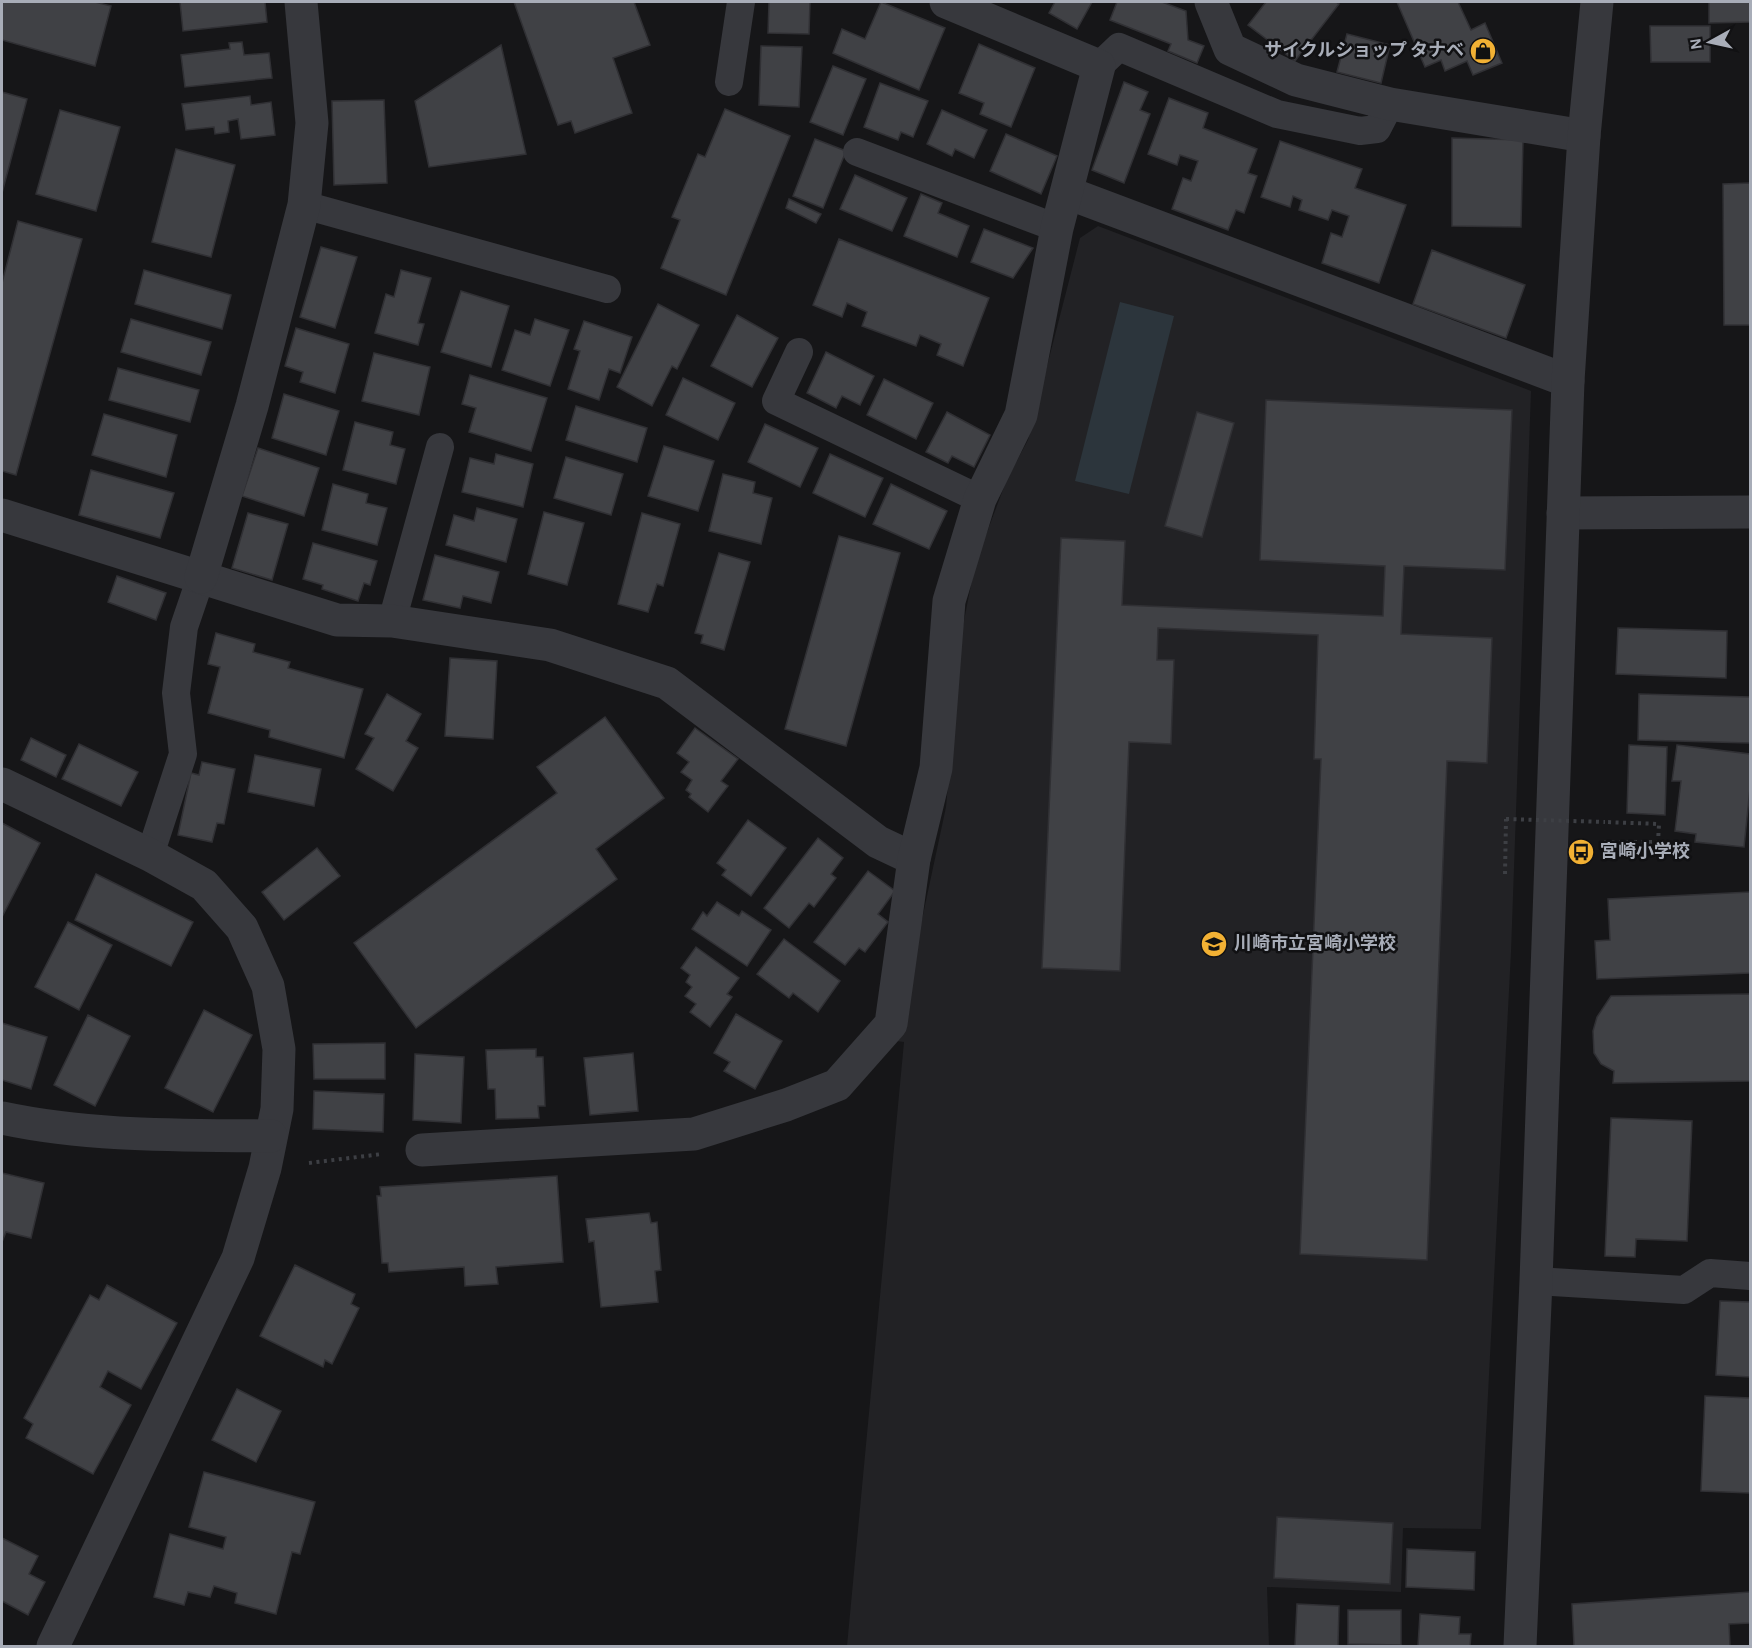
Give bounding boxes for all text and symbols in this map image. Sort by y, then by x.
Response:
north arrow [1680,12,1740,72]
shop icon: サイクルショップ タナベ [1468,36,1498,66]
text: N [1687,37,1705,51]
place label: サイクルショップ タナベ [1264,41,1464,60]
bus stop icon: 宮崎小学校 [1566,837,1596,867]
place label: 宮崎小学校 [1600,841,1690,861]
school or university icon: 川崎市立宮崎小学校 [1199,929,1229,959]
place label: 川崎市立宮崎小学校 [1234,933,1396,953]

